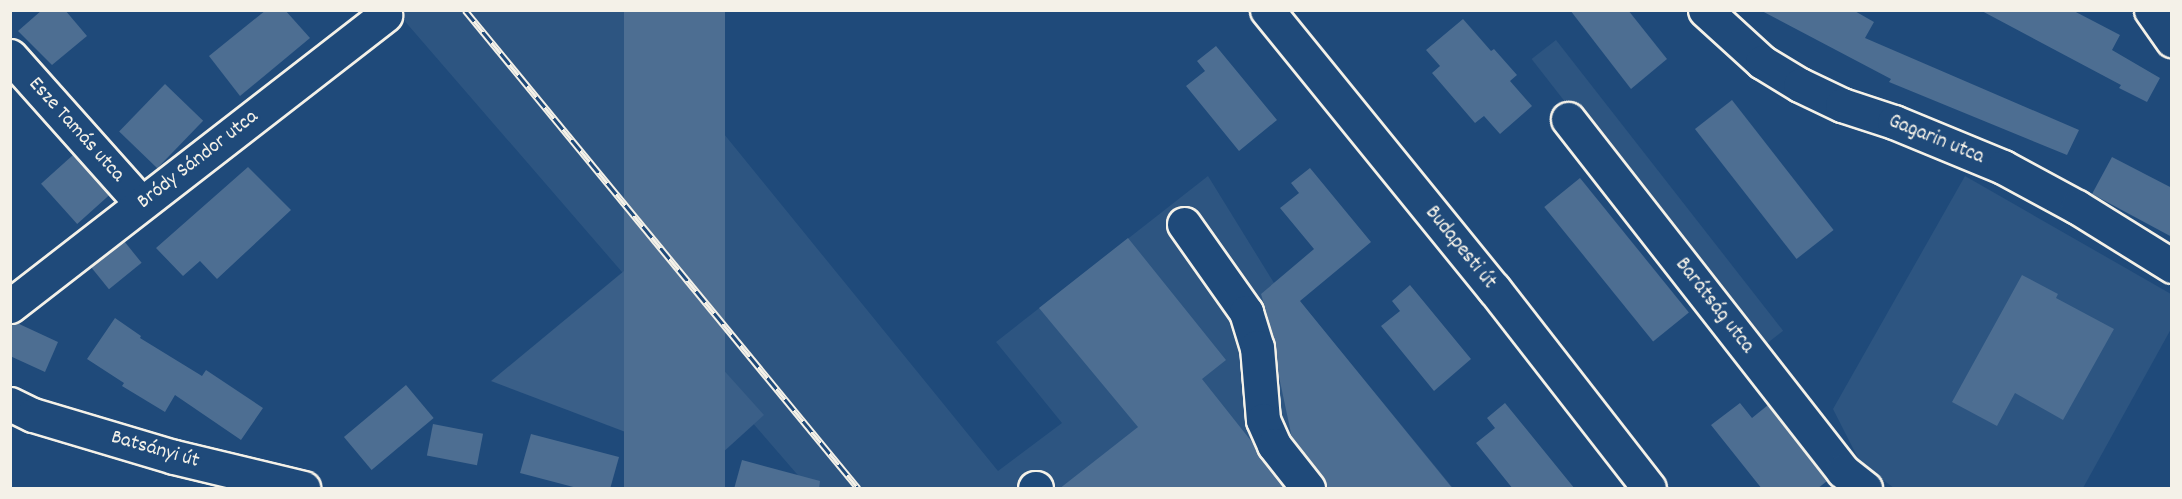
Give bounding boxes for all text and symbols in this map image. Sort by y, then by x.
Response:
street label: Esze Tamás utca [22,72,130,188]
street label: Bródy Sándor utca [132,105,264,215]
street label: Gagarin utca [1885,109,1987,171]
street label: Budapesti út [1419,201,1501,295]
street label: Barátság utca [1669,253,1759,359]
street label: Batsányi út [108,425,202,475]

